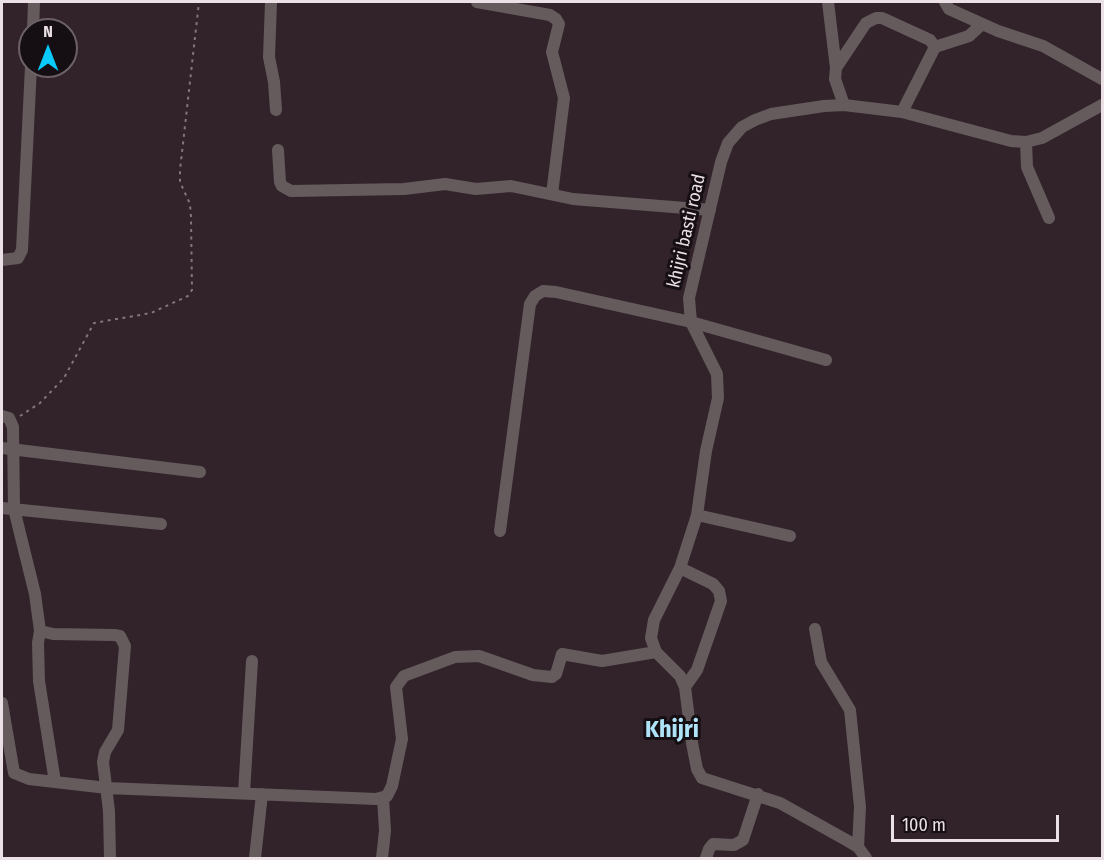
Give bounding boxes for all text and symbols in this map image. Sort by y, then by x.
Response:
north arrow [18,18,78,78]
text: N [43,22,53,41]
street label: khijri basti road [663,172,711,290]
district label: Khijri [645,716,699,744]
scale bar [894,803,1062,841]
text: 100 m [902,814,946,836]

